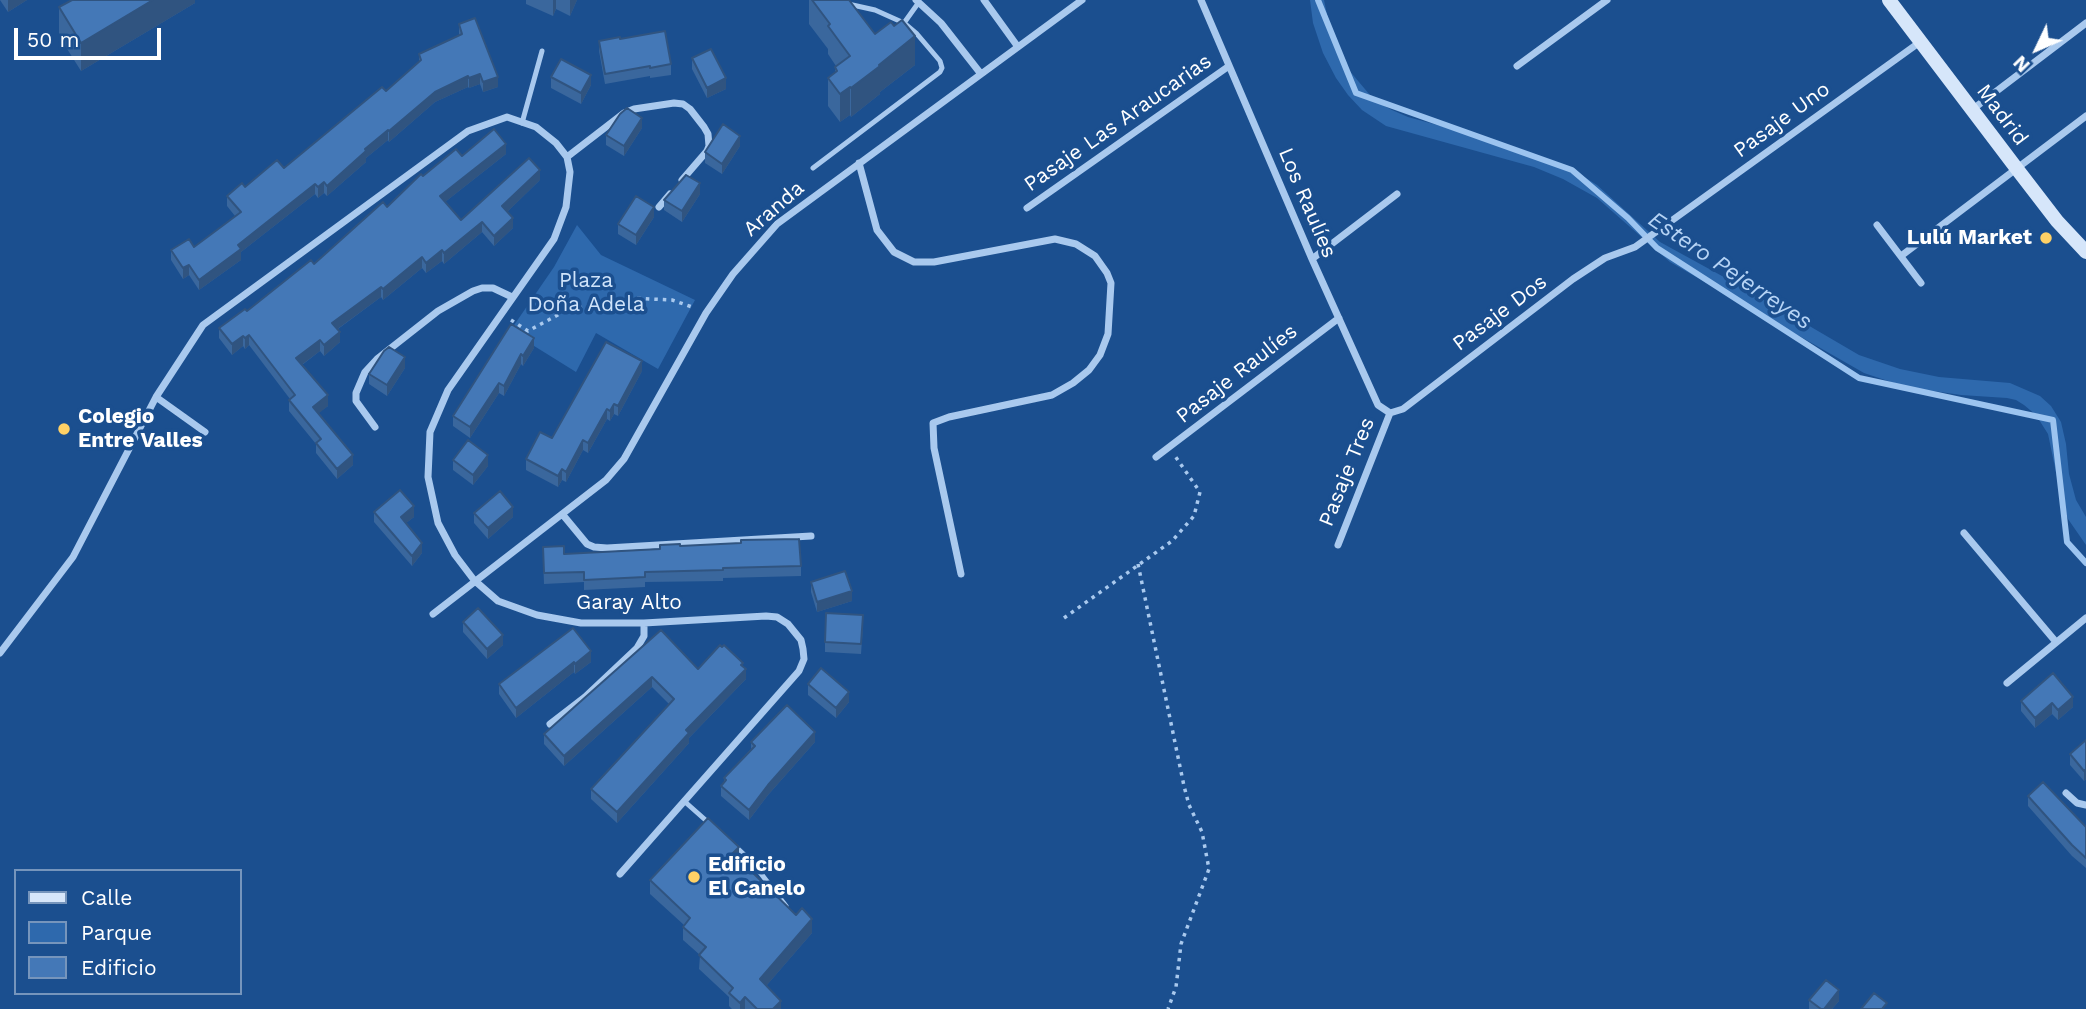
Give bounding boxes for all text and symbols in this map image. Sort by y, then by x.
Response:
scale bar [18,14,164,58]
north arrow [2002,14,2072,84]
text: 50 m [27,27,79,52]
street label: Pasaje Las Araucarias [1019,49,1217,197]
text: N [2008,51,2035,77]
street label: Pasaje Uno [1729,77,1835,163]
street label: Madrid [1971,79,2033,151]
street label: Los Raulíes [1273,144,1341,262]
street label: Aranda [739,176,809,242]
water label: Estero Pejerreyes [1643,206,1817,336]
place label: Lulú Market [1907,225,2032,251]
marker: Lulú Market [2038,230,2054,246]
park label: Plaza Doña Adela [527,268,645,318]
street label: Pasaje Dos [1448,269,1552,357]
street label: Pasaje Raulíes [1172,319,1302,429]
place label: Colegio Entre Valles [78,404,203,454]
street label: Pasaje Tres [1314,414,1380,530]
marker: Colegio Entre Valles [56,421,72,437]
street label: Garay Alto [576,590,682,616]
place label: Edificio El Canelo [708,852,805,902]
legend [14,869,242,995]
marker: Edificio El Canelo [686,869,702,885]
text: Calle [81,885,132,910]
text: Parque [81,920,152,945]
text: Edificio [81,955,157,980]

